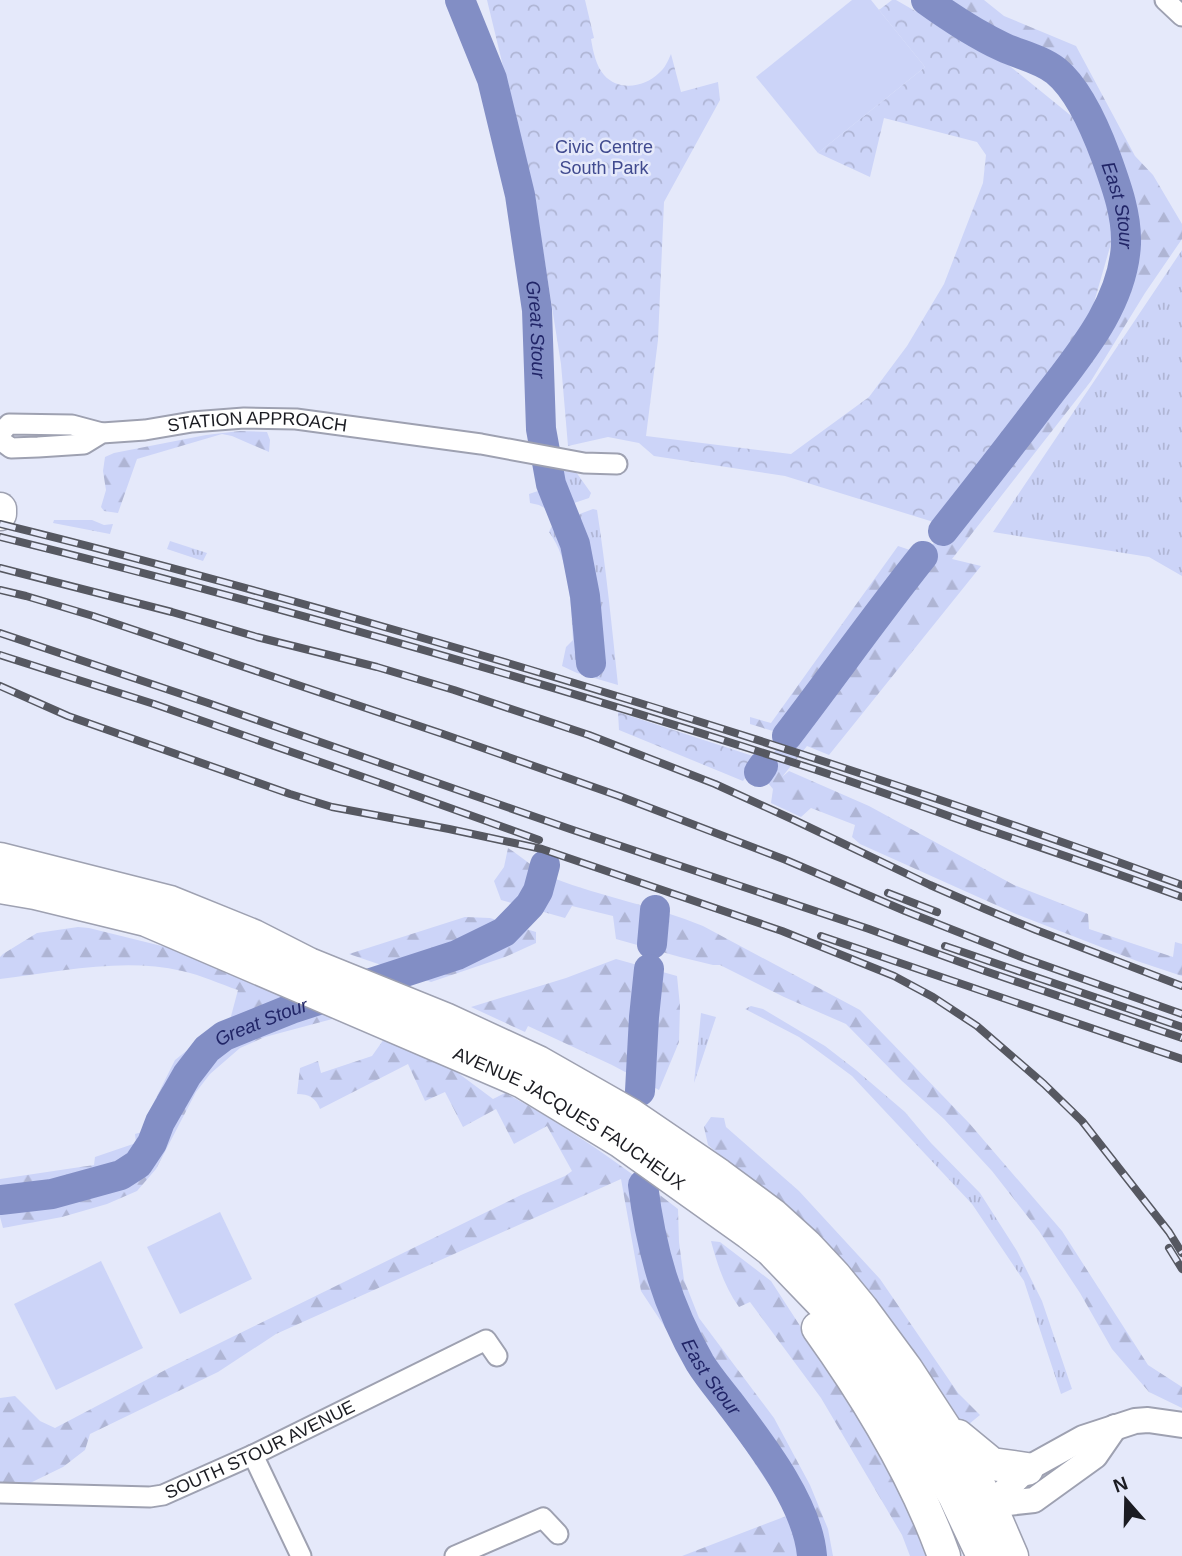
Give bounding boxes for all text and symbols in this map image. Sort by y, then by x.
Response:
park label: Civic Centre South Park [555,137,653,178]
water label: East Stour [1098,159,1137,250]
water label: Great Stour [522,279,550,379]
street label: STATION APPROACH [166,408,348,436]
water label: Great Stour [210,994,311,1050]
street label: AVENUE JACQUES FAUCHEUX [450,1043,689,1194]
water label: East Stour [678,1335,746,1419]
street label: SOUTH STOUR AVENUE [162,1396,358,1503]
north arrow [1091,1465,1161,1535]
text: N [1110,1472,1130,1497]

